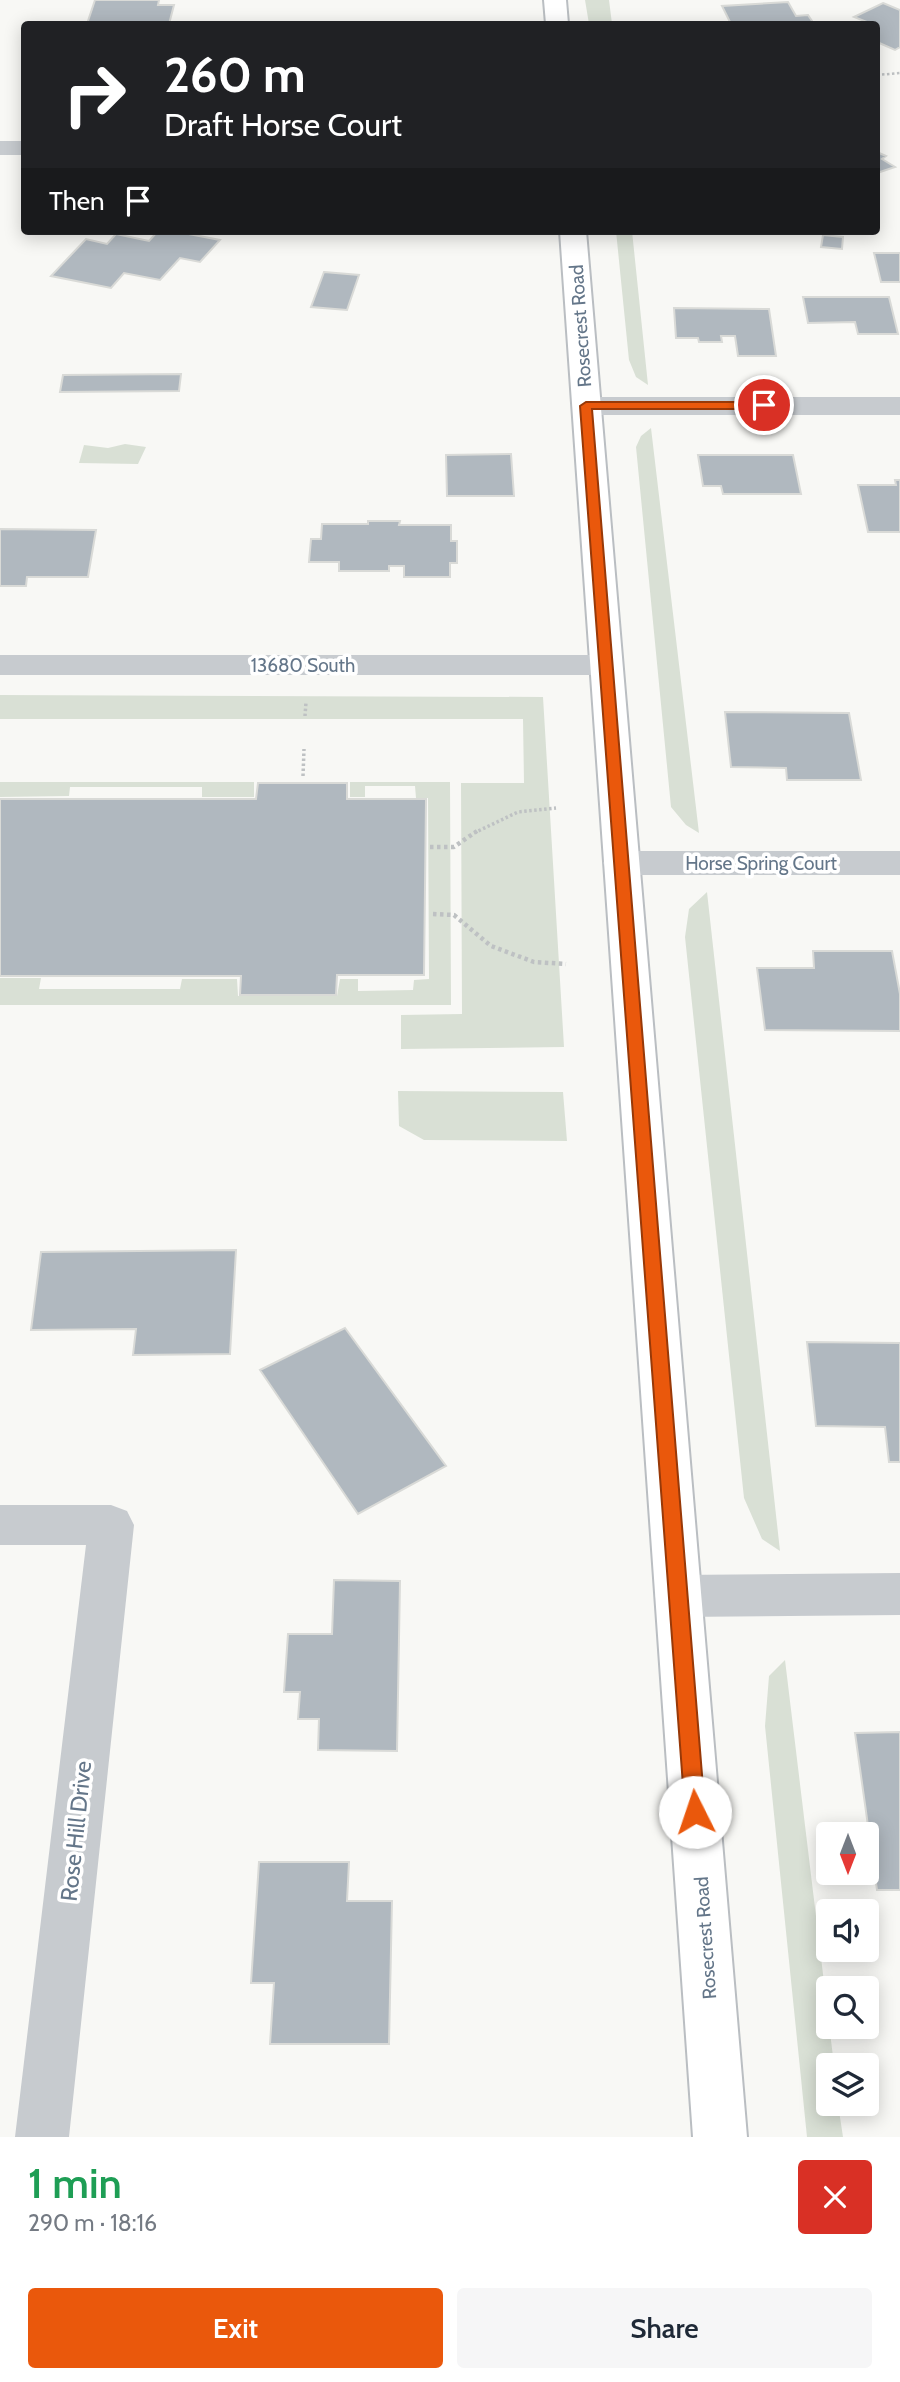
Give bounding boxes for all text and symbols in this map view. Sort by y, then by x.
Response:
text: 260 m [164,45,306,104]
icon: right [49,49,140,140]
text: Draft Horse Court [164,105,402,144]
icon: arrive [119,182,157,220]
text: Then [49,185,105,217]
street label: Rosecrest Road [565,264,596,388]
pin [734,375,794,435]
icon: arrive [745,386,783,424]
street label: 13680 South [251,654,355,677]
street label: Horse Spring Court [685,852,837,875]
street label: Rose Hill Drive [55,1759,97,1903]
position arrow [658,1775,732,1849]
north arrow [816,1822,878,1885]
map controls [816,1822,879,2116]
street label: Rosecrest Road [690,1876,721,2000]
button: sound [816,1899,879,1962]
button: search [816,1976,879,2039]
button: layers [816,2053,879,2116]
text: 1 min [28,2157,122,2209]
button: close [798,2160,872,2234]
text: 290 m · 18:16 [28,2209,157,2237]
button: Exit [28,2288,443,2368]
button: Share [457,2288,872,2368]

